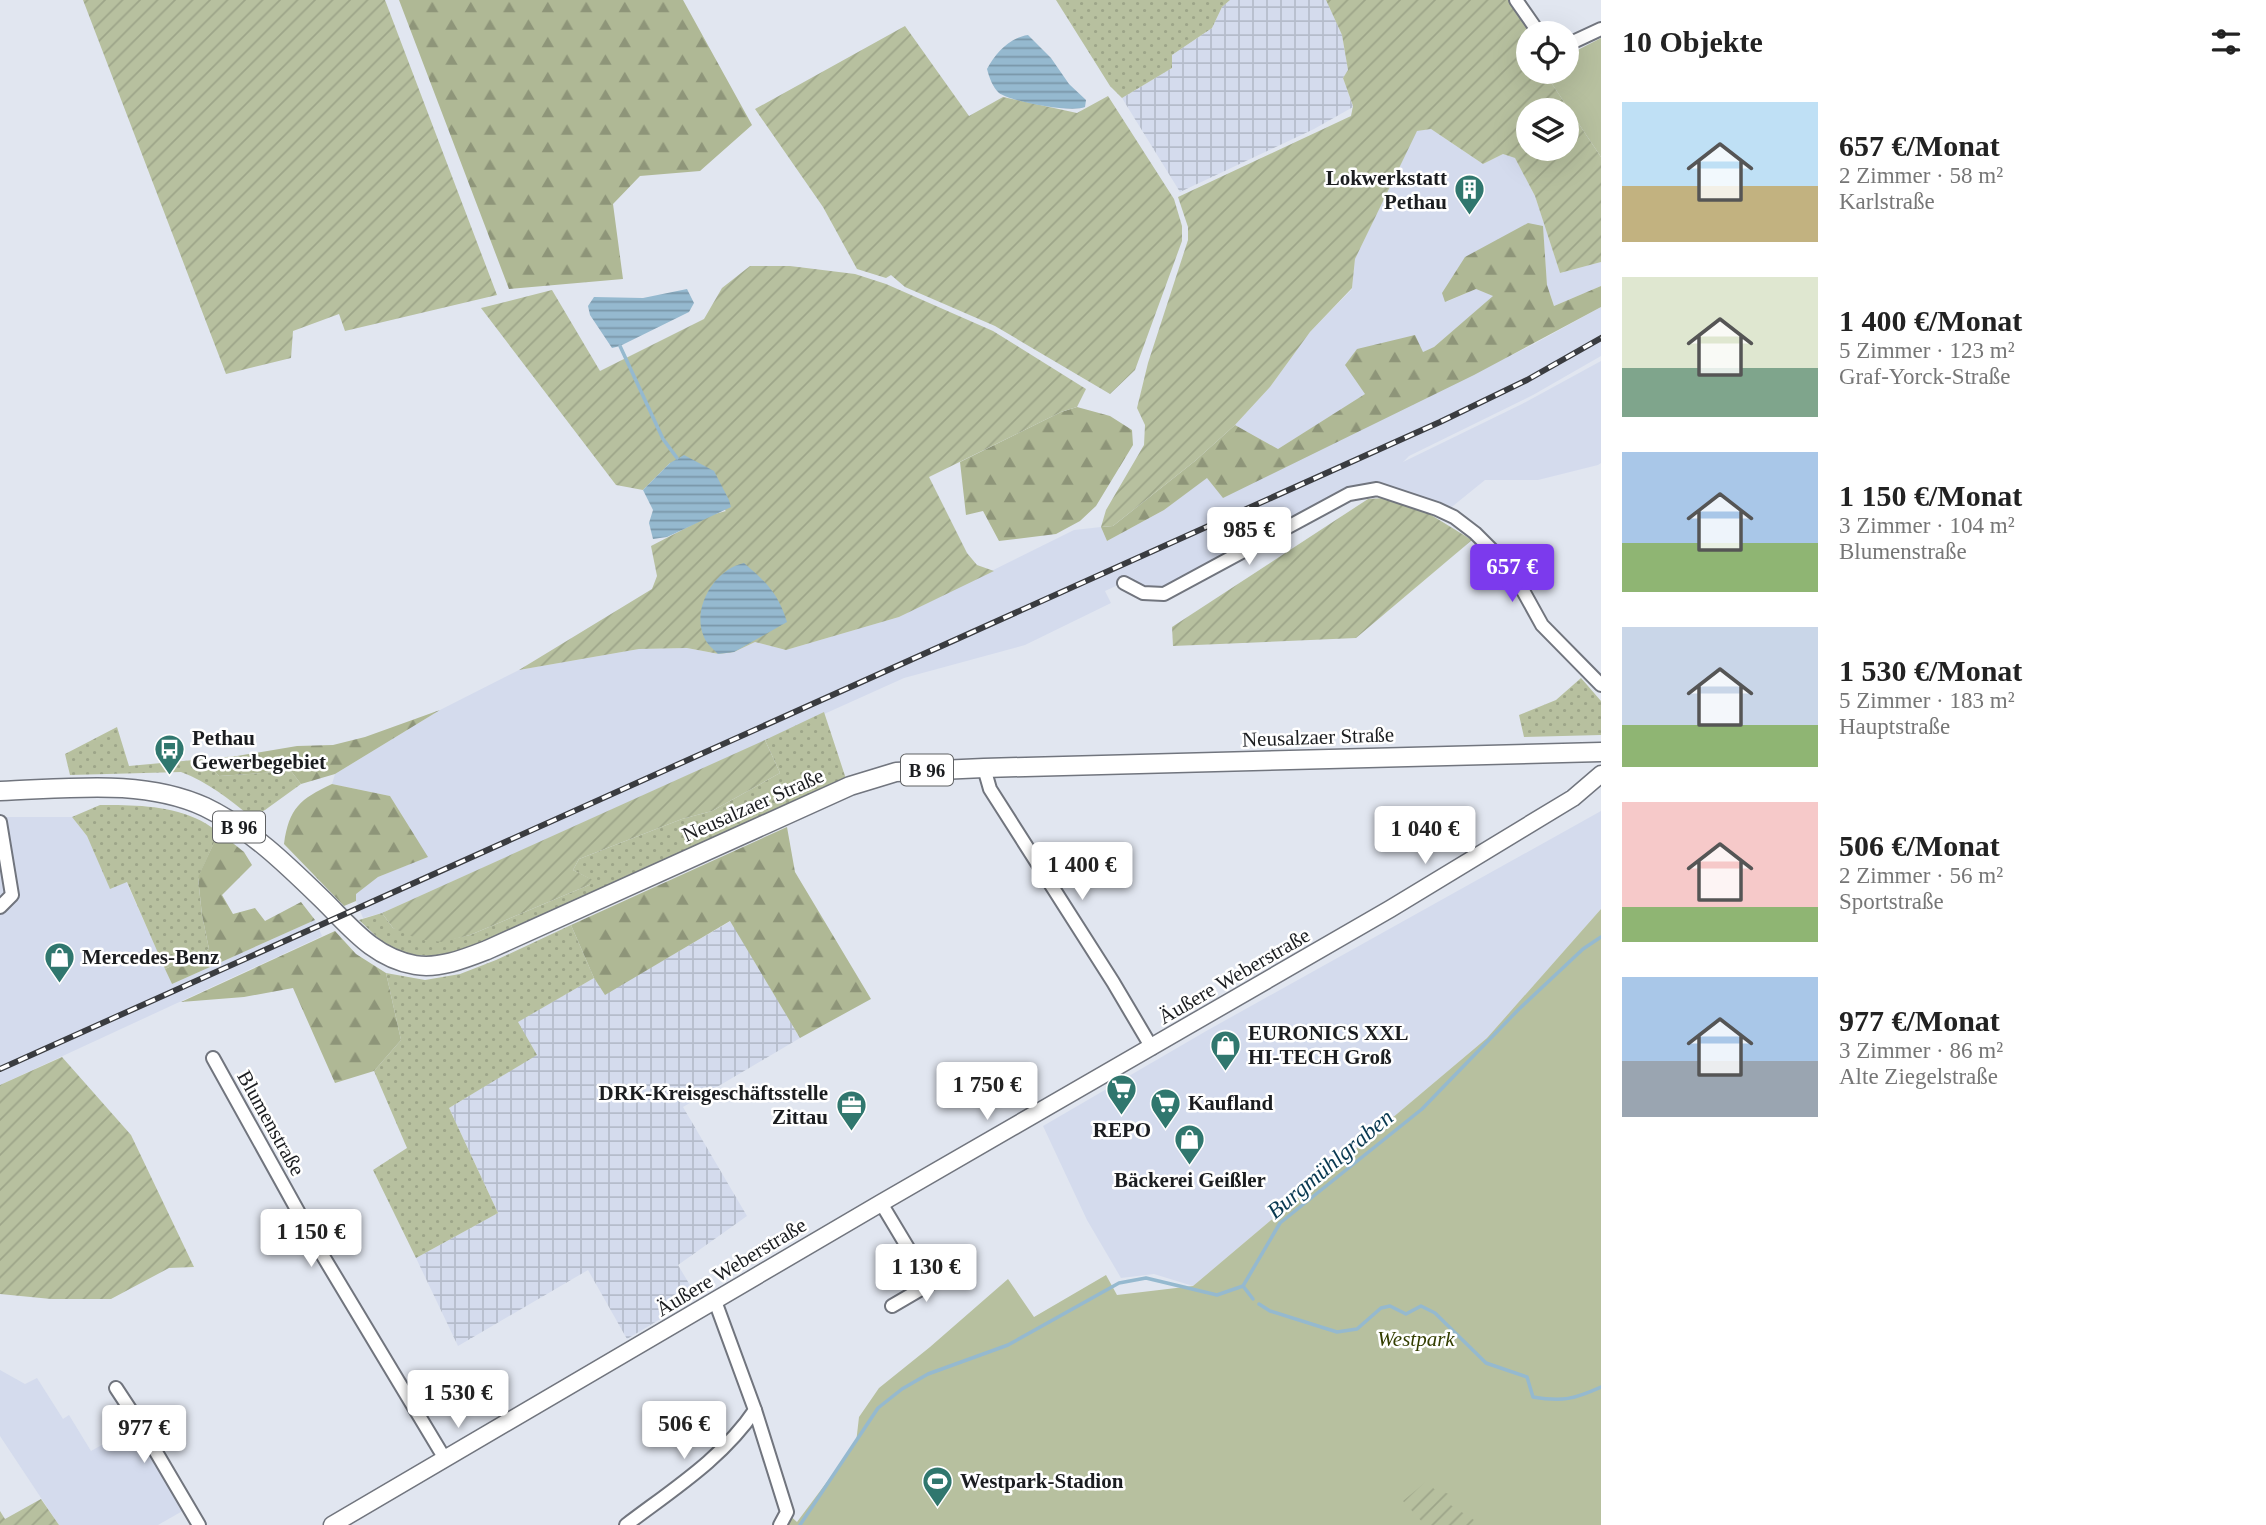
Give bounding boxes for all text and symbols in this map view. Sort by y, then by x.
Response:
map controls [1516,21,1579,161]
button: locate [1516,21,1579,84]
icon: filters [2207,23,2245,61]
text: 10 Objekte [1622,25,1763,58]
button: layers [1516,98,1579,161]
text: 657 €/Monat [1839,129,2000,162]
icon: home [1678,130,1762,214]
text: 2 Zimmer · 58 m² [1839,163,2003,188]
place label: Lokwerkstatt Pethau [1326,166,1447,214]
building icon: Lokwerkstatt Pethau [1453,173,1487,217]
text: Karlstraße [1839,189,1935,214]
text: 1 400 €/Monat [1839,304,2022,337]
icon: home [1678,305,1762,389]
text: 5 Zimmer · 123 m² [1839,338,2015,363]
text: Graf-Yorck-Straße [1839,364,2010,389]
text: 1 150 €/Monat [1839,479,2022,512]
icon: home [1678,480,1762,564]
pin: 985 € [1200,508,1298,567]
text: 3 Zimmer · 104 m² [1839,513,2015,538]
text: 985 € [1223,517,1275,542]
text: Blumenstraße [1839,539,1967,564]
pin: 657 € [1463,544,1561,604]
text: 657 € [1486,554,1538,579]
text: 1 530 €/Monat [1839,654,2022,687]
icon: home [1678,655,1762,739]
text: 5 Zimmer · 183 m² [1839,688,2015,713]
text: Hauptstraße [1839,714,1950,739]
street label: Neusalzaer Straße [1242,722,1394,752]
place label: Pethau Gewerbegebiet [192,726,326,774]
bus stop icon: Pethau Gewerbegebiet [152,733,186,777]
road number: B 96 [901,754,953,786]
street label: Neusalzaer Straße [679,763,827,847]
pin: 1 040 € [1360,806,1490,866]
road number: B 96 [213,812,265,842]
text: 1 040 € [1391,816,1460,841]
text: 506 €/Monat [1839,829,2000,862]
icon: home [1678,830,1762,914]
pin: 1 400 € [1017,842,1147,902]
text: 1 400 € [1048,852,1117,877]
text: 2 Zimmer · 56 m² [1839,863,2003,888]
text: Sportstraße [1839,889,1944,914]
street label: Äußere Weberstraße [1154,923,1314,1029]
shop icon: Mercedes-Benz [42,940,76,984]
place label: Mercedes-Benz [82,945,219,969]
text: 977 €/Monat [1839,1004,2000,1037]
icon: home [1678,1005,1762,1089]
place label: EURONICS XXL HI-TECH Groß [1248,1021,1408,1069]
shop icon: EURONICS XXL HI-TECH Groß [1208,1028,1242,1072]
text: 3 Zimmer · 86 m² [1839,1038,2003,1063]
pin: 1 750 € [922,1062,1052,1122]
text: Alte Ziegelstraße [1839,1064,1998,1089]
street label: Blumenstraße [232,1066,310,1180]
text: 1 750 € [953,1072,1022,1097]
supermarket icon: REPO [1105,1073,1139,1117]
place label: DRK-Kreisgeschäftsstelle Zittau [599,1081,828,1129]
supermarket icon: Kaufland [1148,1086,1182,1130]
office icon: DRK-Kreisgeschäftsstelle Zittau [834,1088,868,1132]
place label: Kaufland [1188,1091,1274,1115]
water label: Burgmühlgraben [1262,1104,1398,1224]
place label: REPO [1093,1118,1151,1142]
shop icon: Bäckerei Geißler [1173,1123,1207,1167]
place label: Bäckerei Geißler [1114,1168,1266,1192]
pin: 1 150 € [246,1210,376,1269]
street label: Äußere Weberstraße [651,1213,811,1321]
text: 1 150 € [277,1219,346,1244]
pin: 1 130 € [861,1244,991,1304]
text: 1 130 € [892,1254,961,1279]
park label: Westpark [1377,1327,1455,1351]
pin: 1 530 € [393,1370,523,1430]
text: 1 530 € [424,1380,493,1405]
pin: 506 € [635,1402,733,1461]
pin: 977 € [95,1406,193,1465]
text: 506 € [658,1411,710,1436]
text: 977 € [118,1415,170,1440]
sports icon: Westpark-Stadion [920,1464,954,1508]
place label: Westpark-Stadion [960,1469,1124,1493]

